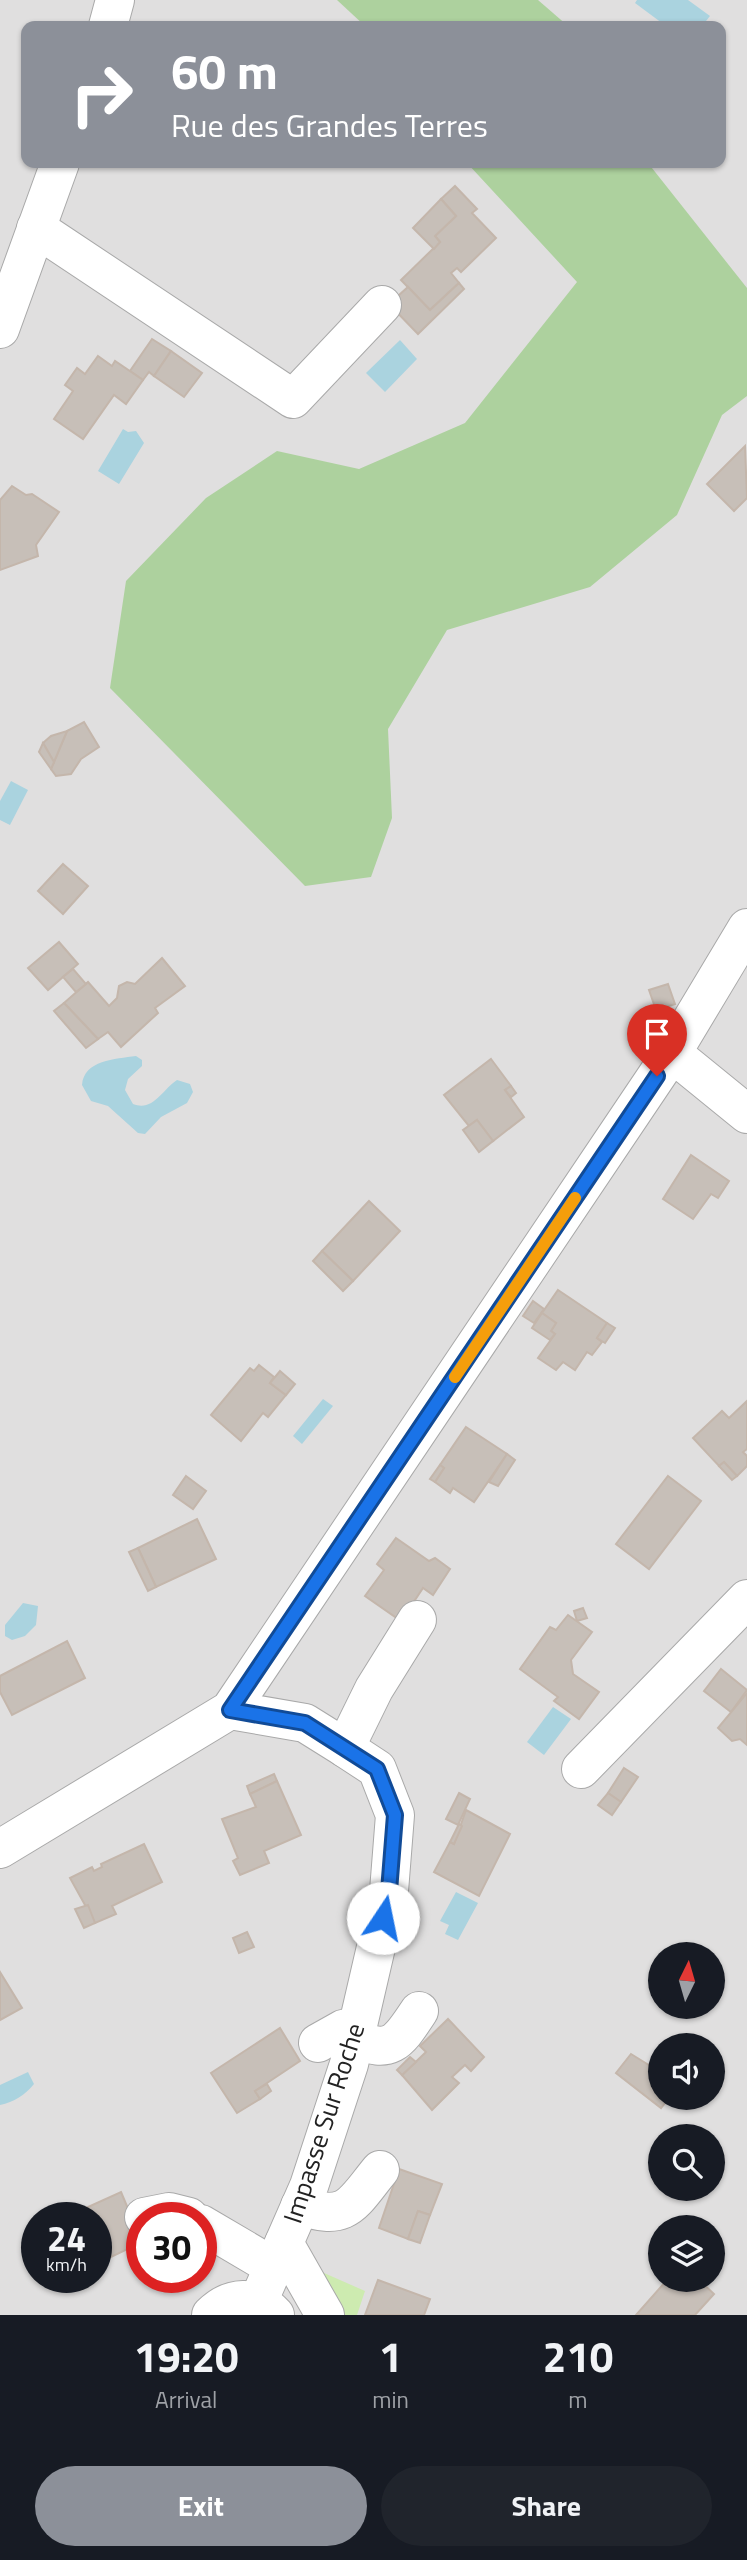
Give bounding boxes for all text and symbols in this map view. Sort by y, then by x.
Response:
text: 60 m [171,33,278,108]
icon: right [56,49,147,140]
text: Rue des Grandes Terres [171,101,488,149]
pin [627,1004,687,1076]
icon: arrive [638,1015,676,1053]
position arrow [346,1881,420,1955]
north arrow [648,1942,724,2020]
map controls [648,1942,725,2292]
street label: Impasse Sur Roche [273,2018,374,2228]
button: sound [648,2033,725,2110]
button: search [648,2124,725,2201]
speed limit sign: 30 [126,2202,217,2293]
text: 24 [47,2211,86,2265]
button: layers [648,2215,725,2292]
text: km/h [46,2251,87,2278]
text: 19:20 [134,2324,239,2388]
text: 1 [379,2324,402,2388]
text: 210 [543,2324,613,2388]
text: Arrival [155,2382,217,2417]
text: min [372,2382,409,2417]
text: m [568,2382,588,2417]
button: Exit [35,2466,367,2546]
button: Share [381,2466,712,2546]

